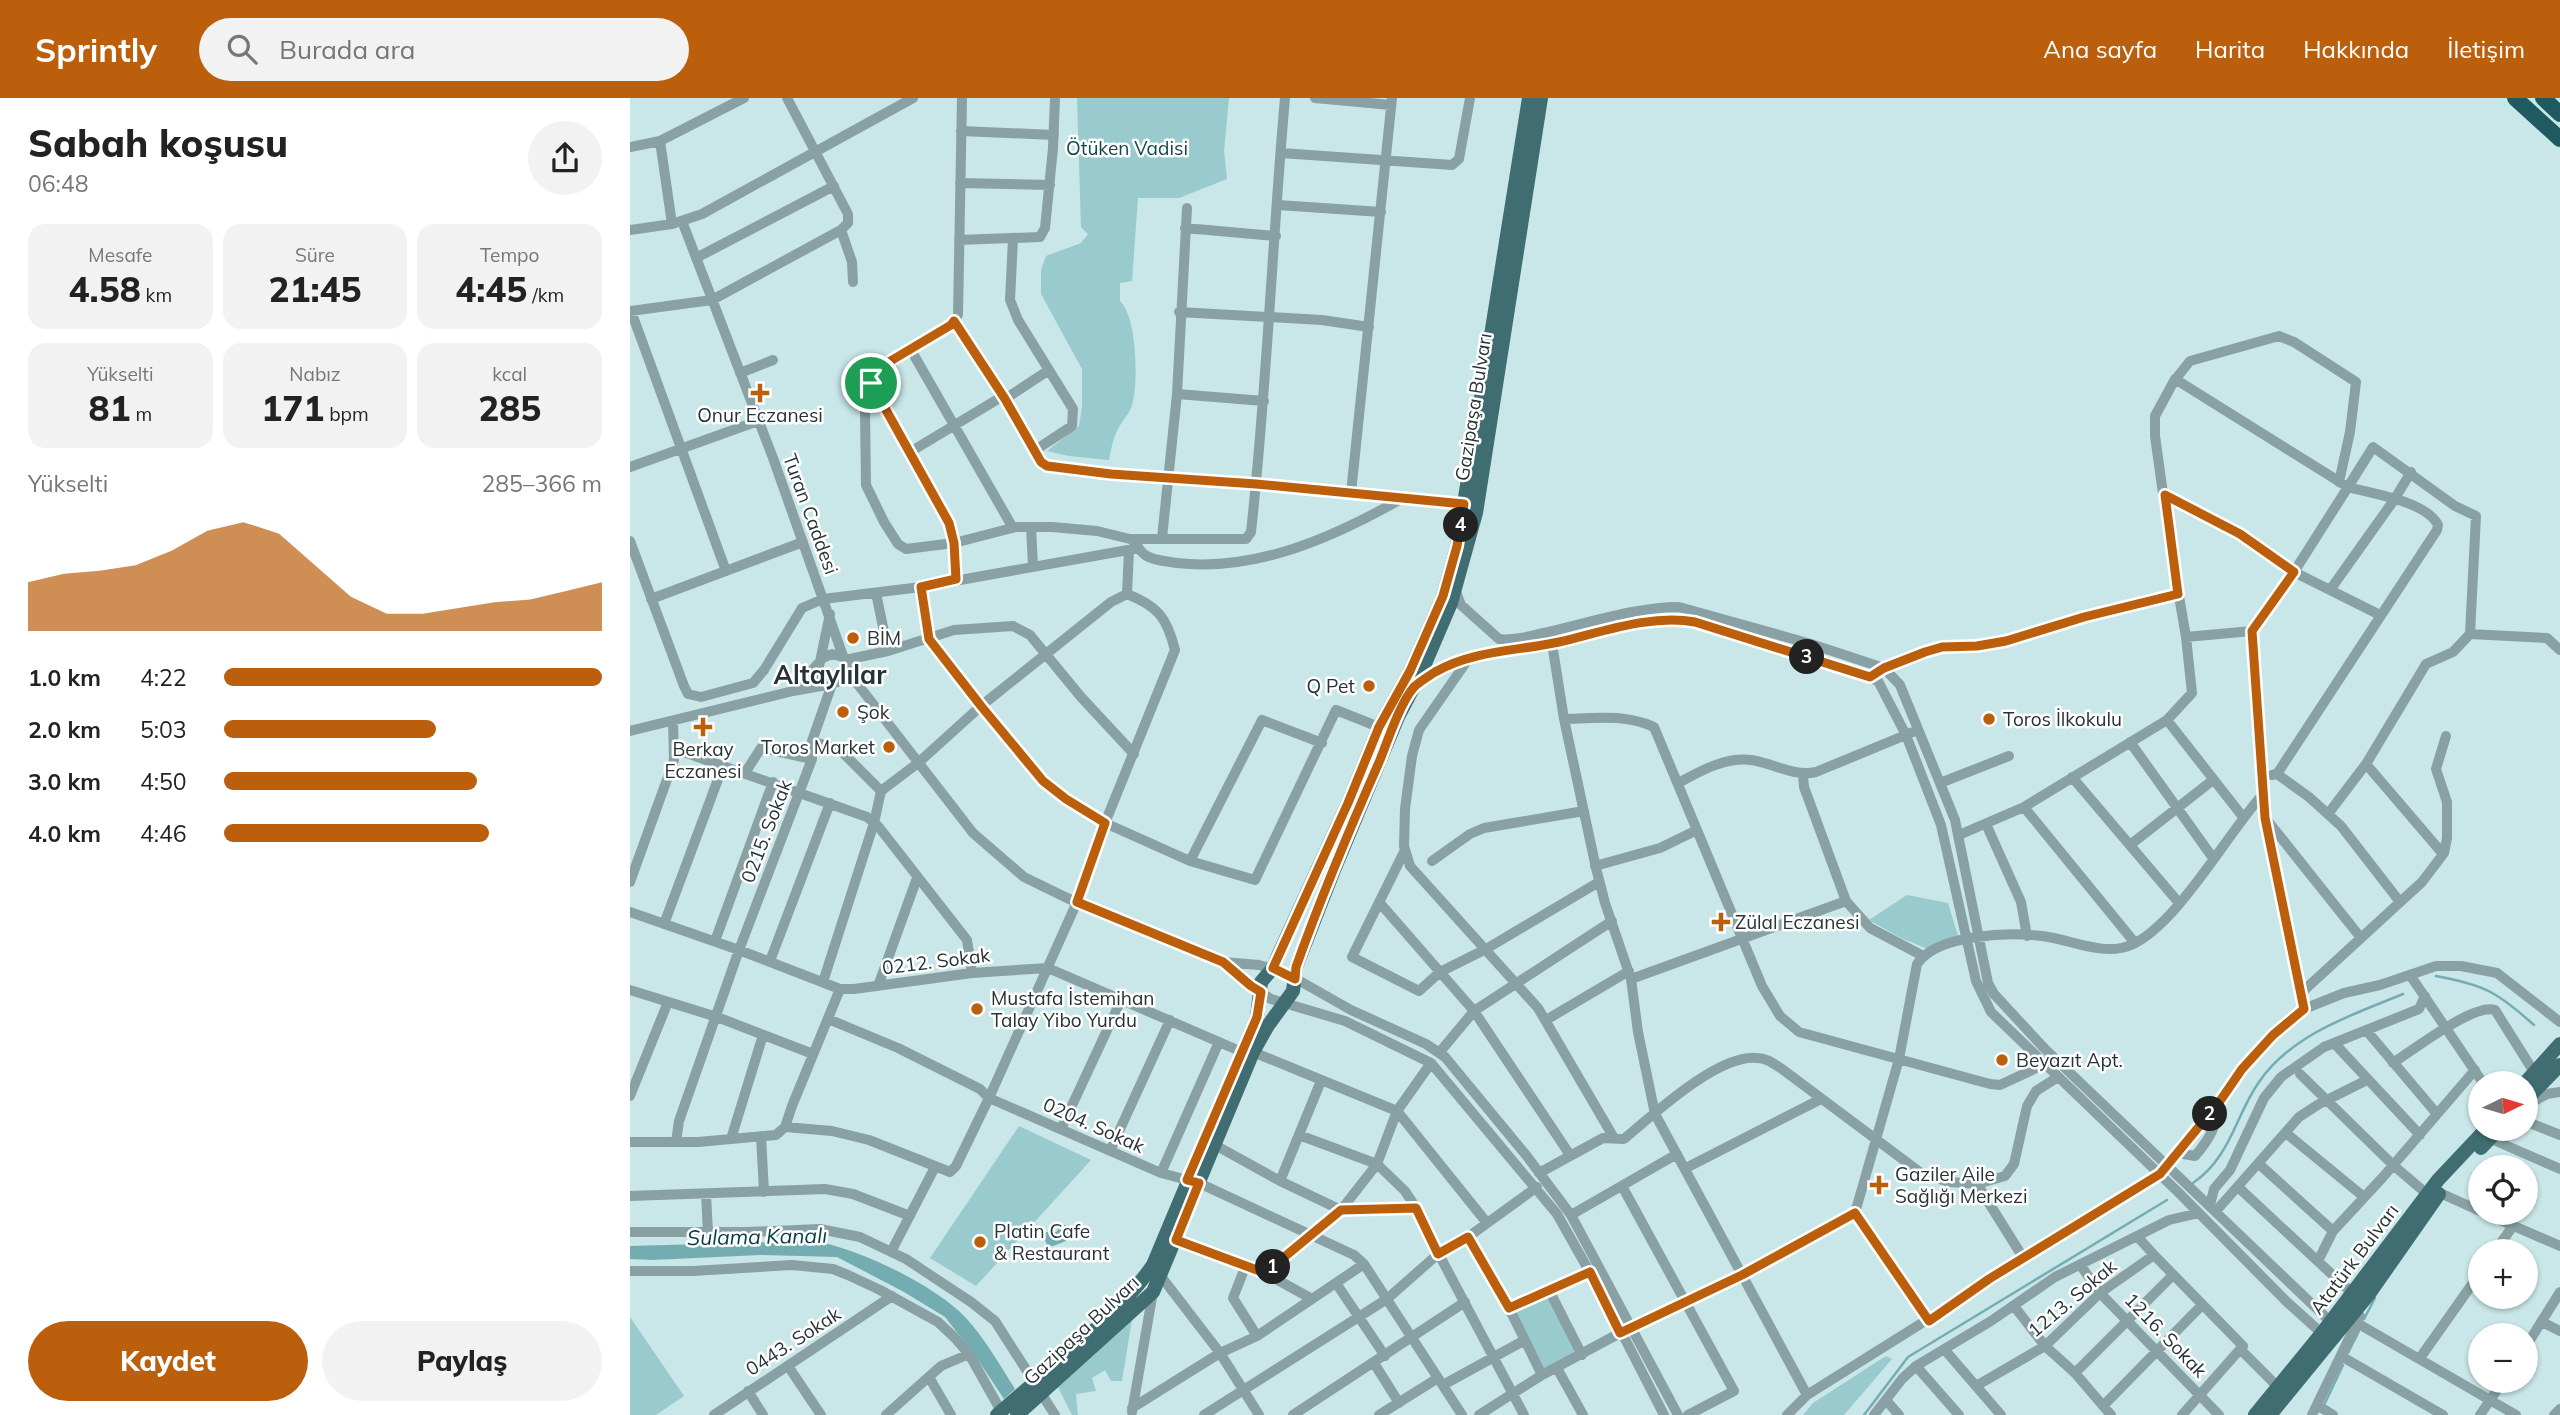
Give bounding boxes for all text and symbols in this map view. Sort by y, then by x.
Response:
search box [199,18,689,81]
text: Sprintly [35,29,157,70]
icon: search [223,30,261,68]
text: Burada ara [279,33,415,66]
text: Ana sayfa [2043,34,2157,64]
text: Harita [2195,34,2265,64]
text: Hakkında [2303,34,2409,64]
text: İletişim [2447,34,2525,64]
text: Sabah koşusu [28,119,288,167]
button: share [528,121,602,195]
park label: Ötüken Vadisi [1066,136,1188,160]
text: 06:48 [28,169,88,198]
text: Mesafe [88,243,152,267]
text: Süre [295,243,335,267]
text: Tempo [480,243,539,267]
text: 4.58 [69,267,141,311]
text: 21:45 [268,267,362,311]
text: 4:45 [455,267,527,311]
text: km [141,283,172,307]
text: /km [527,283,564,307]
street label: Gazipaşa Bulvarı [1449,331,1497,483]
pin [841,353,901,413]
text: Yükselti [87,362,153,386]
text: Nabız [289,362,341,386]
text: kcal [492,362,527,386]
icon: arrive [852,364,890,402]
marker: Onur Eczanesi [752,385,768,401]
text: 81 [88,386,131,430]
text: 171 [261,386,324,430]
text: 285 [478,386,541,430]
text: m [131,402,152,426]
text: bpm [324,402,369,426]
place label: Onur Eczanesi [697,403,823,427]
street label: Turan Caddesi [778,450,844,578]
text: Yükselti [28,469,108,498]
text: 285–366 m [481,469,602,498]
pin: 4 [1444,508,1478,542]
text: 4 [1455,512,1466,536]
place label: BİM [867,626,901,650]
marker: BİM [845,630,861,646]
pin: 3 [1790,640,1824,674]
text: 3 [1801,644,1812,668]
district label: Altaylılar [774,658,887,691]
text: 1.0 km [28,663,101,692]
text: 4:22 [140,663,187,692]
place label: Q Pet [1306,674,1355,698]
marker: Q Pet [1361,678,1377,694]
place label: Şok [857,700,890,724]
marker: Şok [835,704,851,720]
place label: Toros İlkokulu [2003,707,2122,731]
marker: Toros İlkokulu [1981,711,1997,727]
text: 2.0 km [28,715,101,744]
text: 5:03 [140,715,187,744]
marker: Berkay Eczanesi [695,719,711,735]
place label: Toros Market [761,735,875,759]
place label: Berkay Eczanesi [664,737,742,783]
marker: Toros Market [881,739,897,755]
text: 3.0 km [28,767,101,796]
text: 4:50 [140,767,187,796]
street label: 0215. Sokak [735,776,797,886]
text: 4.0 km [28,819,101,848]
text: 4:46 [140,819,187,848]
place label: Zülal Eczanesi [1735,910,1860,934]
marker: Zülal Eczanesi [1713,914,1729,930]
street label: 0212. Sokak [881,942,991,980]
place label: Mustafa İstemihan Talay Yibo Yurdu [991,986,1154,1032]
marker: Mustafa İstemihan Talay Yibo Yurdu [969,1001,985,1017]
place label: Beyazıt Apt. [2016,1048,2123,1072]
marker: Beyazıt Apt. [1994,1052,2010,1068]
north arrow [2468,1071,2538,1141]
map controls [2468,1071,2538,1393]
street label: 0204. Sokak [1040,1092,1149,1158]
pin: 2 [2192,1096,2228,1132]
text: 2 [2204,1101,2215,1125]
button: locate [2468,1155,2538,1225]
place label: Gaziler Aile Sağlığı Merkezi [1895,1162,2027,1208]
marker: Gaziler Aile Sağlığı Merkezi [1869,1175,1889,1195]
street label: Atatürk Bulvarı [2305,1199,2403,1319]
place label: Platin Cafe & Restaurant [994,1219,1110,1265]
water label: Sulama Kanalı [687,1222,827,1250]
marker: Platin Cafe & Restaurant [972,1234,988,1250]
button: + [2468,1239,2538,1309]
pin: 1 [1256,1250,1290,1284]
text: 1 [1267,1254,1278,1278]
street label: 1213. Sokak [2023,1254,2121,1342]
street label: Gazipaşa Bulvarı [1018,1270,1144,1390]
street label: 1216. Sokak [2120,1288,2212,1382]
street label: 0443. Sokak [741,1301,845,1381]
button: Kaydet [28,1321,308,1401]
button: Paylaş [322,1321,602,1401]
button: − [2468,1323,2538,1393]

